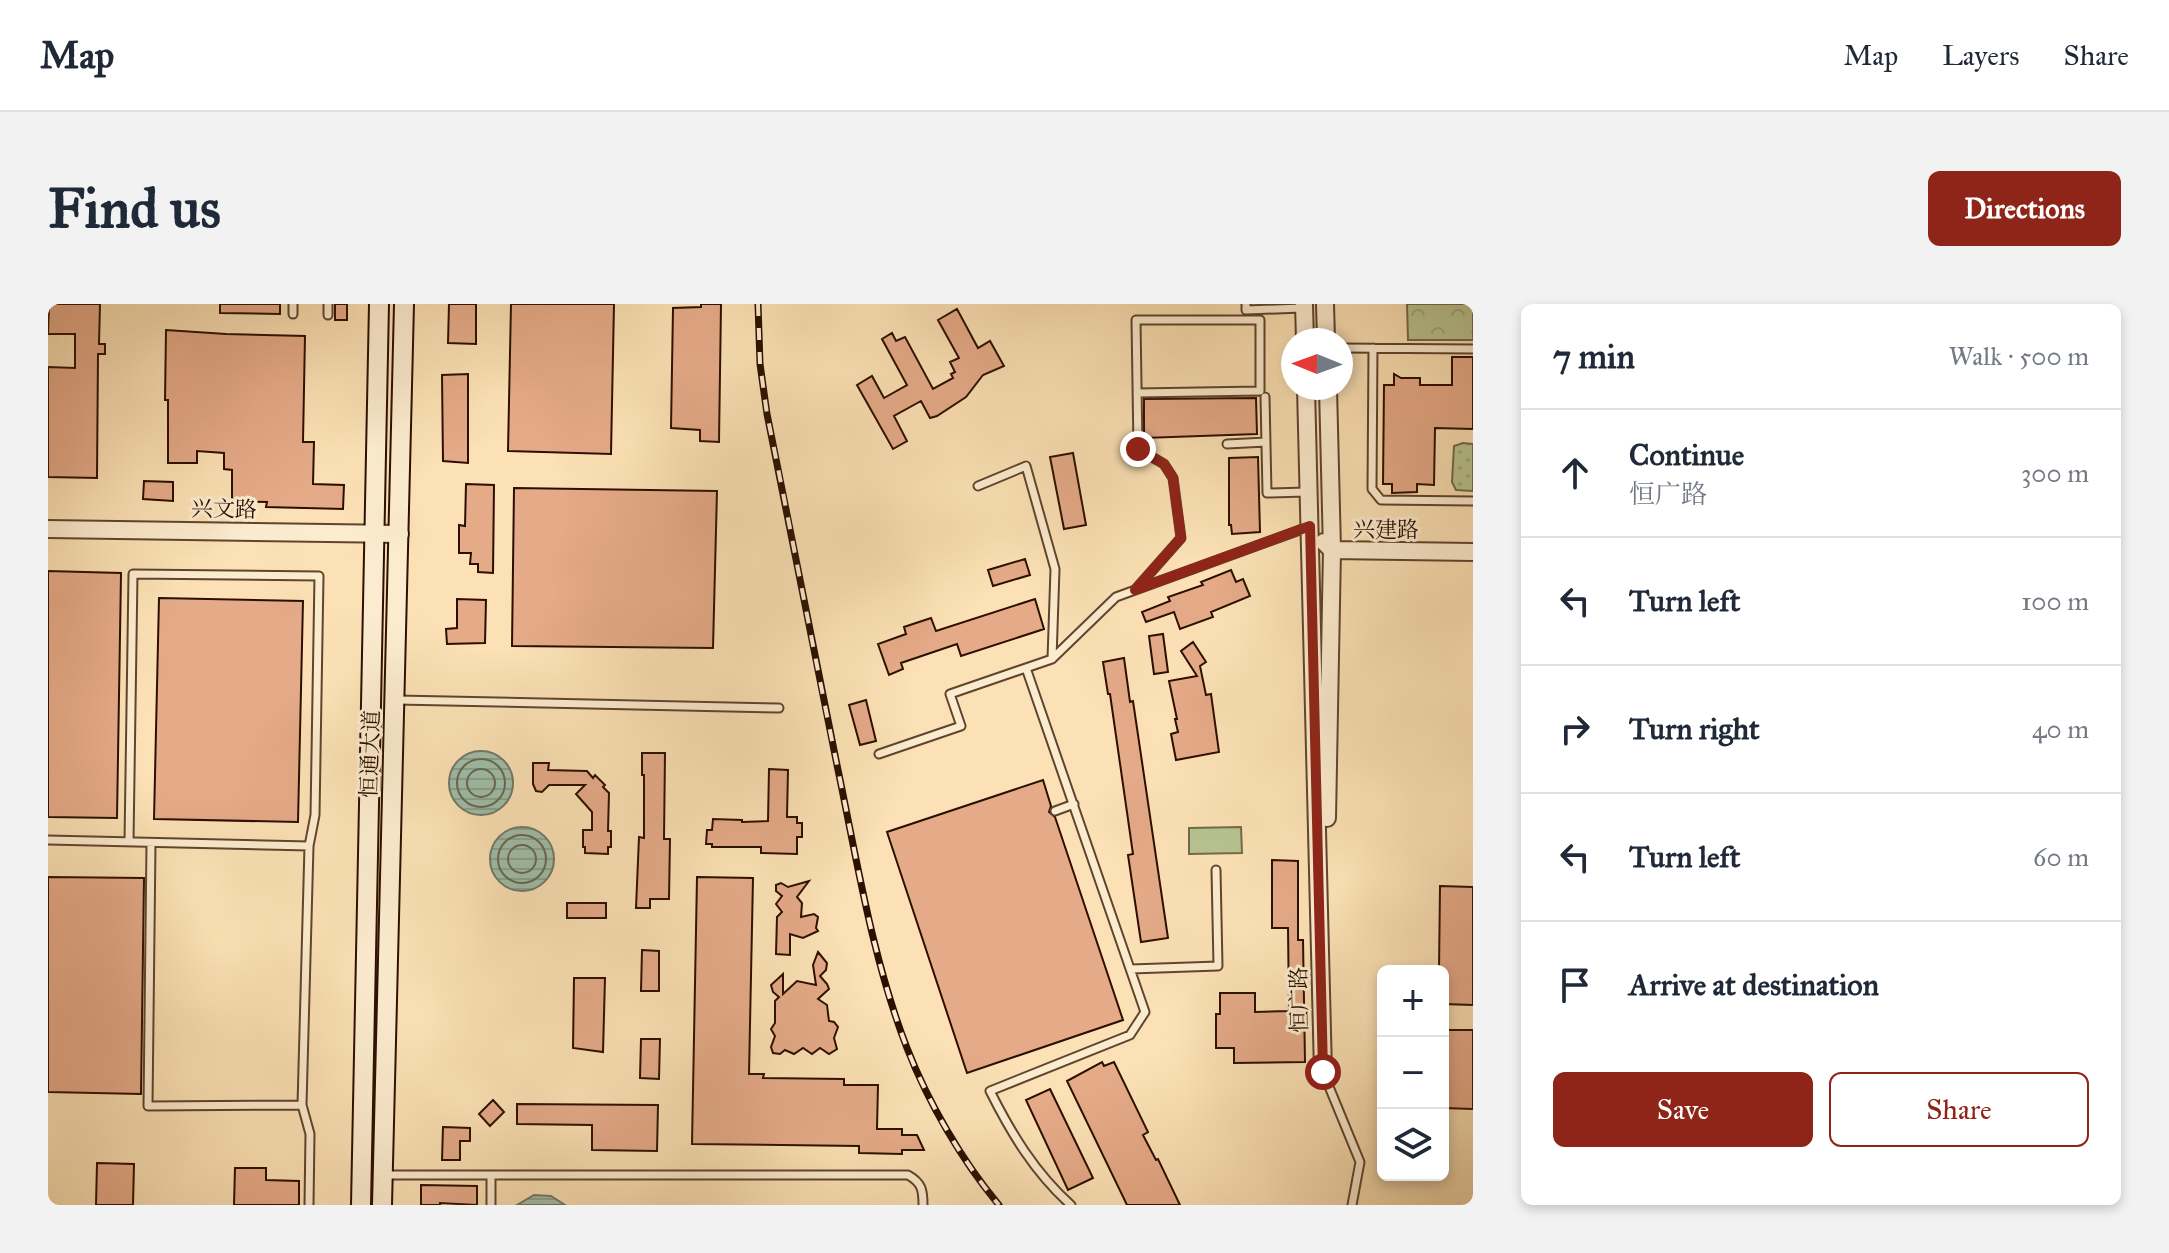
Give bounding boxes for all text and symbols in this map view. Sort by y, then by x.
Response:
text: Map [40,32,114,78]
text: Map [1843,38,1898,73]
text: Layers [1942,38,2020,73]
text: Share [2064,38,2129,73]
button: Directions [1928,171,2121,246]
text: Find us [48,174,221,242]
north arrow [1281,328,1353,400]
text: 7 min [1553,336,1635,377]
text: Walk · 500 m [1949,340,2089,372]
route end [1120,431,1156,467]
text: Continue [1629,437,1744,473]
icon: ahead [1553,451,1597,495]
text: 300 m [2021,457,2089,489]
text: 恒广路 [1629,478,1707,510]
street label: 兴文路 [191,495,257,523]
street label: 兴建路 [1353,516,1419,543]
icon: left [1553,579,1597,623]
text: Turn left [1629,583,1740,619]
text: 100 m [2021,585,2089,617]
icon: right [1553,707,1597,751]
street label: 恒通大道 [355,710,385,798]
text: Turn right [1629,711,1760,747]
text: 40 m [2032,713,2089,745]
icon: left [1553,835,1597,879]
text: Turn left [1629,839,1740,875]
text: 60 m [2033,841,2089,873]
icon: arrive [1553,963,1597,1007]
map controls [1377,965,1449,1181]
button: + [1377,965,1449,1037]
street label: 恒广路 [1285,967,1313,1033]
text: Arrive at destination [1629,967,1879,1003]
button: − [1377,1037,1449,1109]
route start [1305,1054,1341,1090]
button: Save [1553,1072,1813,1147]
button: Share [1829,1072,2089,1147]
button: layers [1377,1109,1449,1181]

